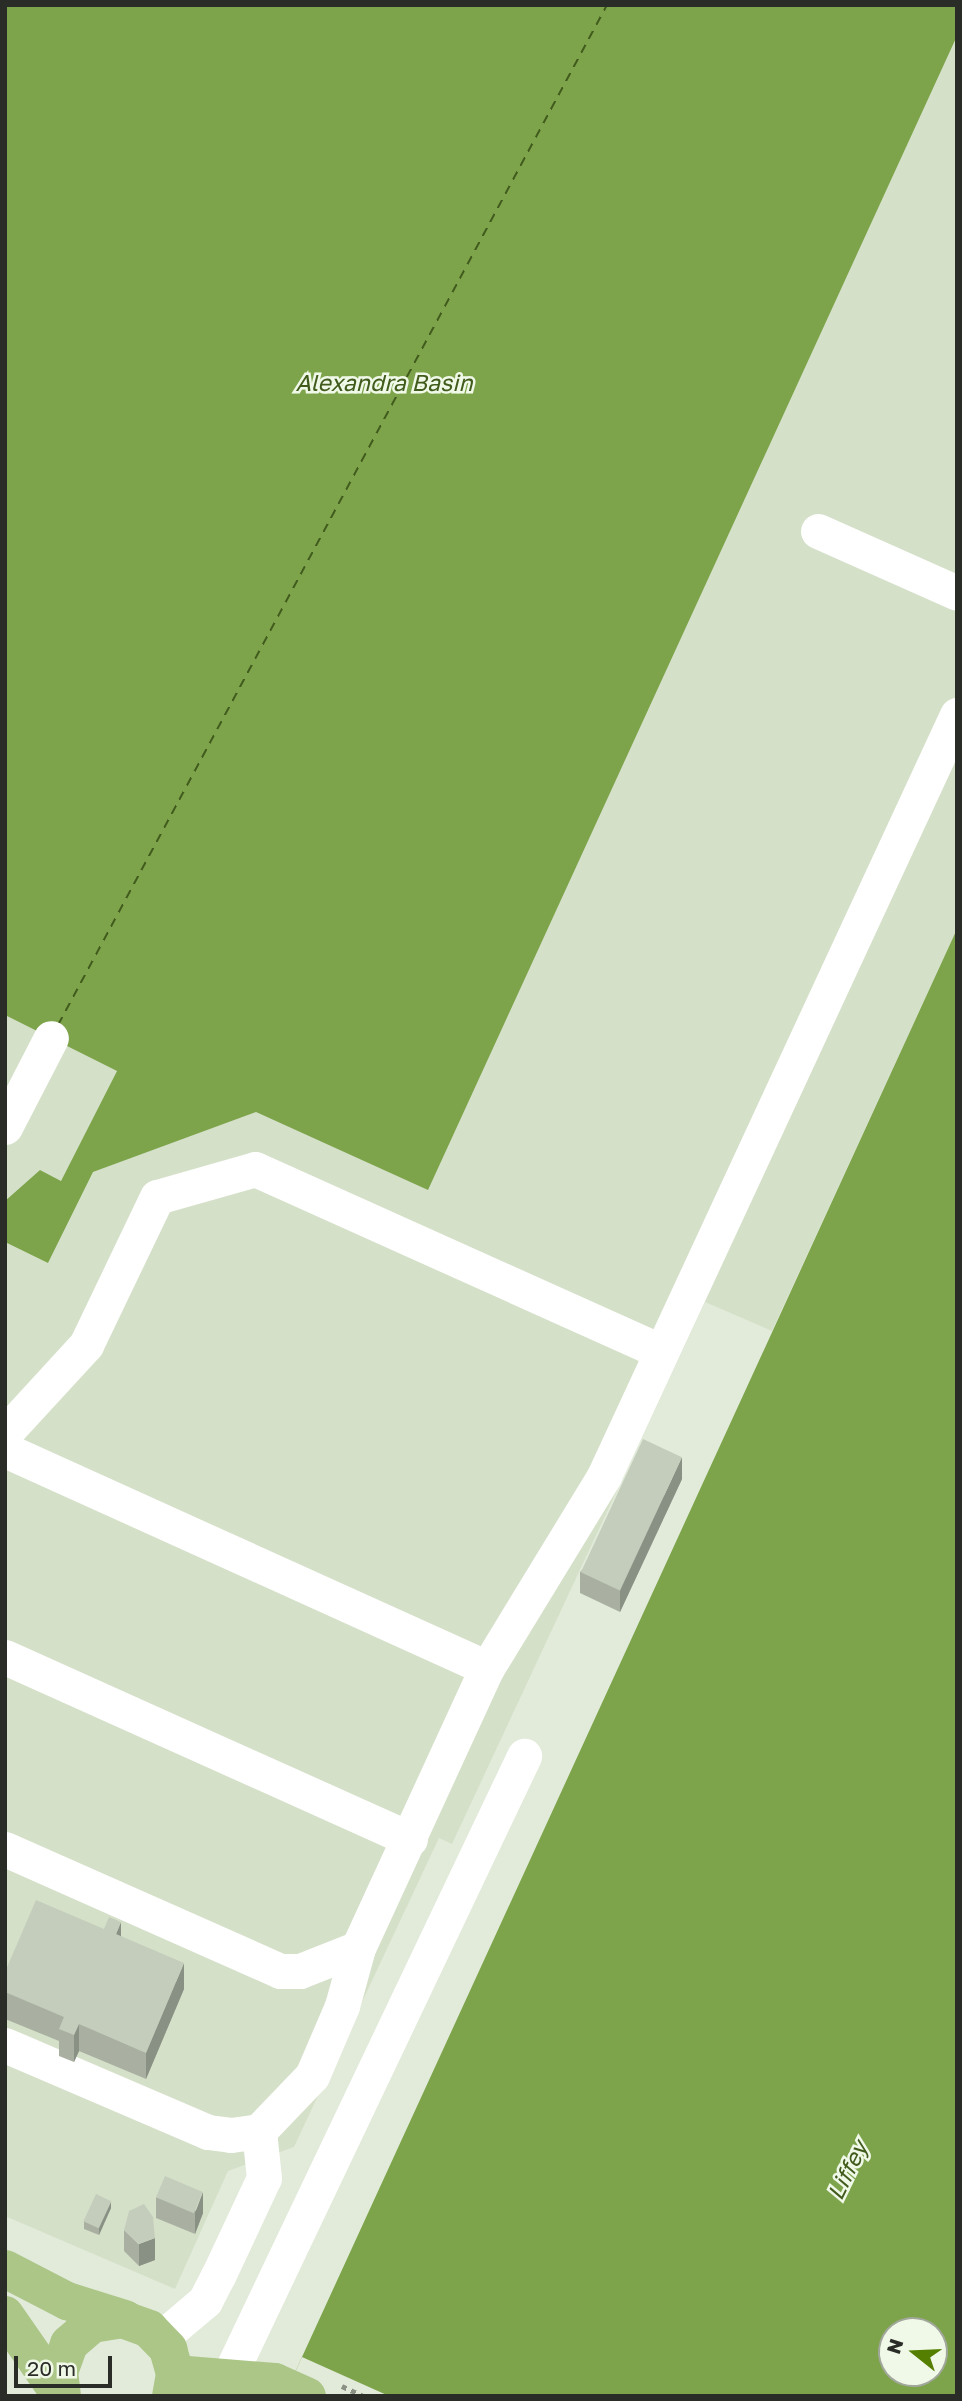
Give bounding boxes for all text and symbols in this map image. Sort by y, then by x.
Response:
water label: Alexandra Basin [295,368,473,396]
water label: Liffey [821,2136,873,2204]
north arrow [878,2317,948,2387]
text: N [881,2336,908,2356]
scale bar [18,2342,116,2386]
text: 20 m [27,2355,76,2381]

